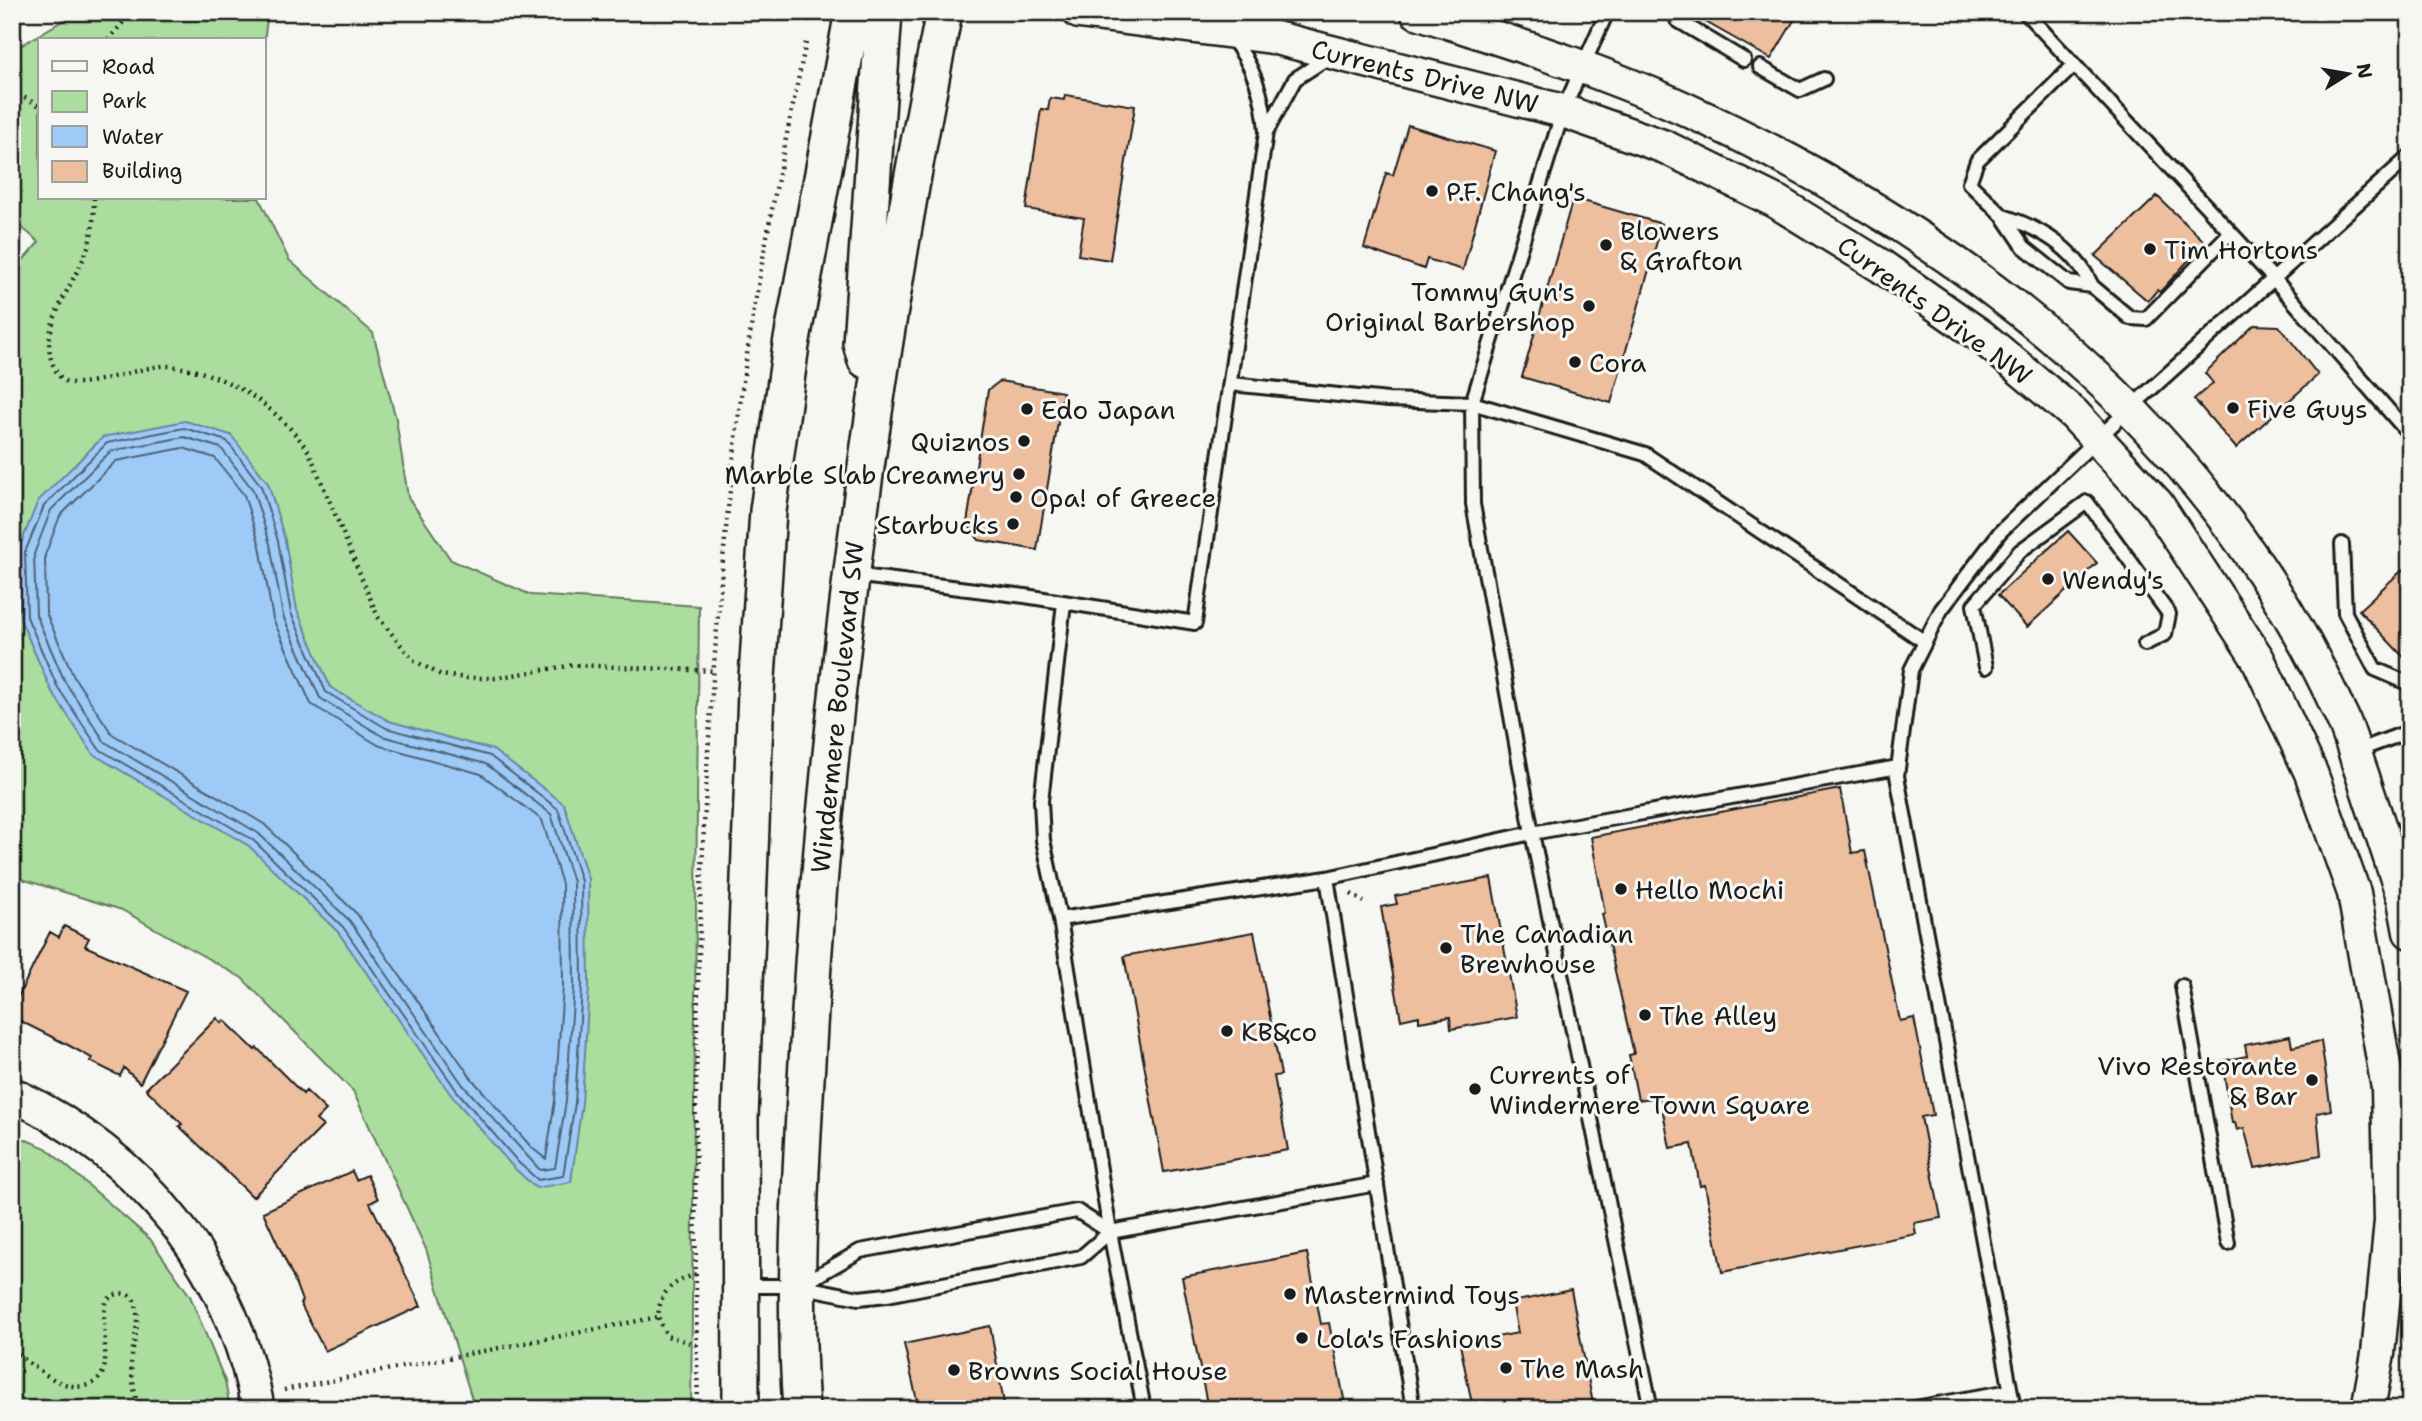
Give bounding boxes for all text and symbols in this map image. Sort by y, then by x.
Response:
street label: Currents Drive NW [1308,31,1542,121]
legend [38,38,266,200]
north arrow [2314,38,2384,108]
text: Road [102,53,155,81]
text: N [2350,61,2378,81]
text: Park [102,87,147,115]
text: Water [102,123,164,151]
text: Building [102,157,182,185]
place label: P.F. Chang's [1446,174,1586,209]
marker: P.F. Chang's [1424,183,1440,199]
place label: Blowers & Grafton [1620,213,1743,278]
street label: Currents Drive NW [1830,227,2040,393]
place label: Tim Hortons [2164,232,2318,267]
marker: Blowers & Grafton [1598,237,1614,253]
marker: Tim Hortons [2142,241,2158,257]
place label: Tommy Gun's Original Barbershop [1325,274,1575,339]
marker: Tommy Gun's Original Barbershop [1581,298,1597,314]
place label: Cora [1589,345,1647,380]
marker: Cora [1567,354,1583,370]
place label: Five Guys [2247,391,2368,426]
place label: Edo Japan [1041,392,1175,427]
marker: Five Guys [2225,400,2241,416]
marker: Edo Japan [1019,401,1035,417]
place label: Quiznos [911,424,1010,459]
marker: Quiznos [1016,433,1032,449]
place label: Marble Slab Creamery [724,457,1005,492]
marker: Marble Slab Creamery [1011,466,1027,482]
place label: Opa! of Greece [1030,480,1216,515]
marker: Opa! of Greece [1008,489,1024,505]
place label: Starbucks [876,507,999,542]
marker: Starbucks [1005,516,1021,532]
street label: Windermere Boulevard SW [802,539,872,875]
place label: Wendy's [2062,562,2164,597]
marker: Wendy's [2040,571,2056,587]
place label: Hello Mochi [1635,872,1784,907]
marker: Hello Mochi [1613,881,1629,897]
place label: The Canadian Brewhouse [1460,916,1633,981]
marker: The Canadian Brewhouse [1438,940,1454,956]
place label: The Alley [1659,998,1777,1033]
marker: The Alley [1637,1007,1653,1023]
place label: KB&co [1241,1014,1317,1049]
marker: KB&co [1219,1023,1235,1039]
place label: Vivo Restorante & Bar [2097,1048,2298,1113]
place label: Currents of Windermere Town Square [1489,1057,1811,1122]
marker: Vivo Restorante & Bar [2304,1072,2320,1088]
marker: Currents of Windermere Town Square [1467,1081,1483,1097]
place label: Mastermind Toys [1304,1277,1520,1312]
marker: Mastermind Toys [1282,1286,1298,1302]
place label: Lola's Fashions [1316,1321,1503,1356]
marker: Lola's Fashions [1294,1330,1310,1346]
place label: The Mash [1520,1351,1644,1386]
place label: Browns Social House [968,1353,1228,1388]
marker: The Mash [1498,1360,1514,1376]
marker: Browns Social House [946,1362,962,1378]

